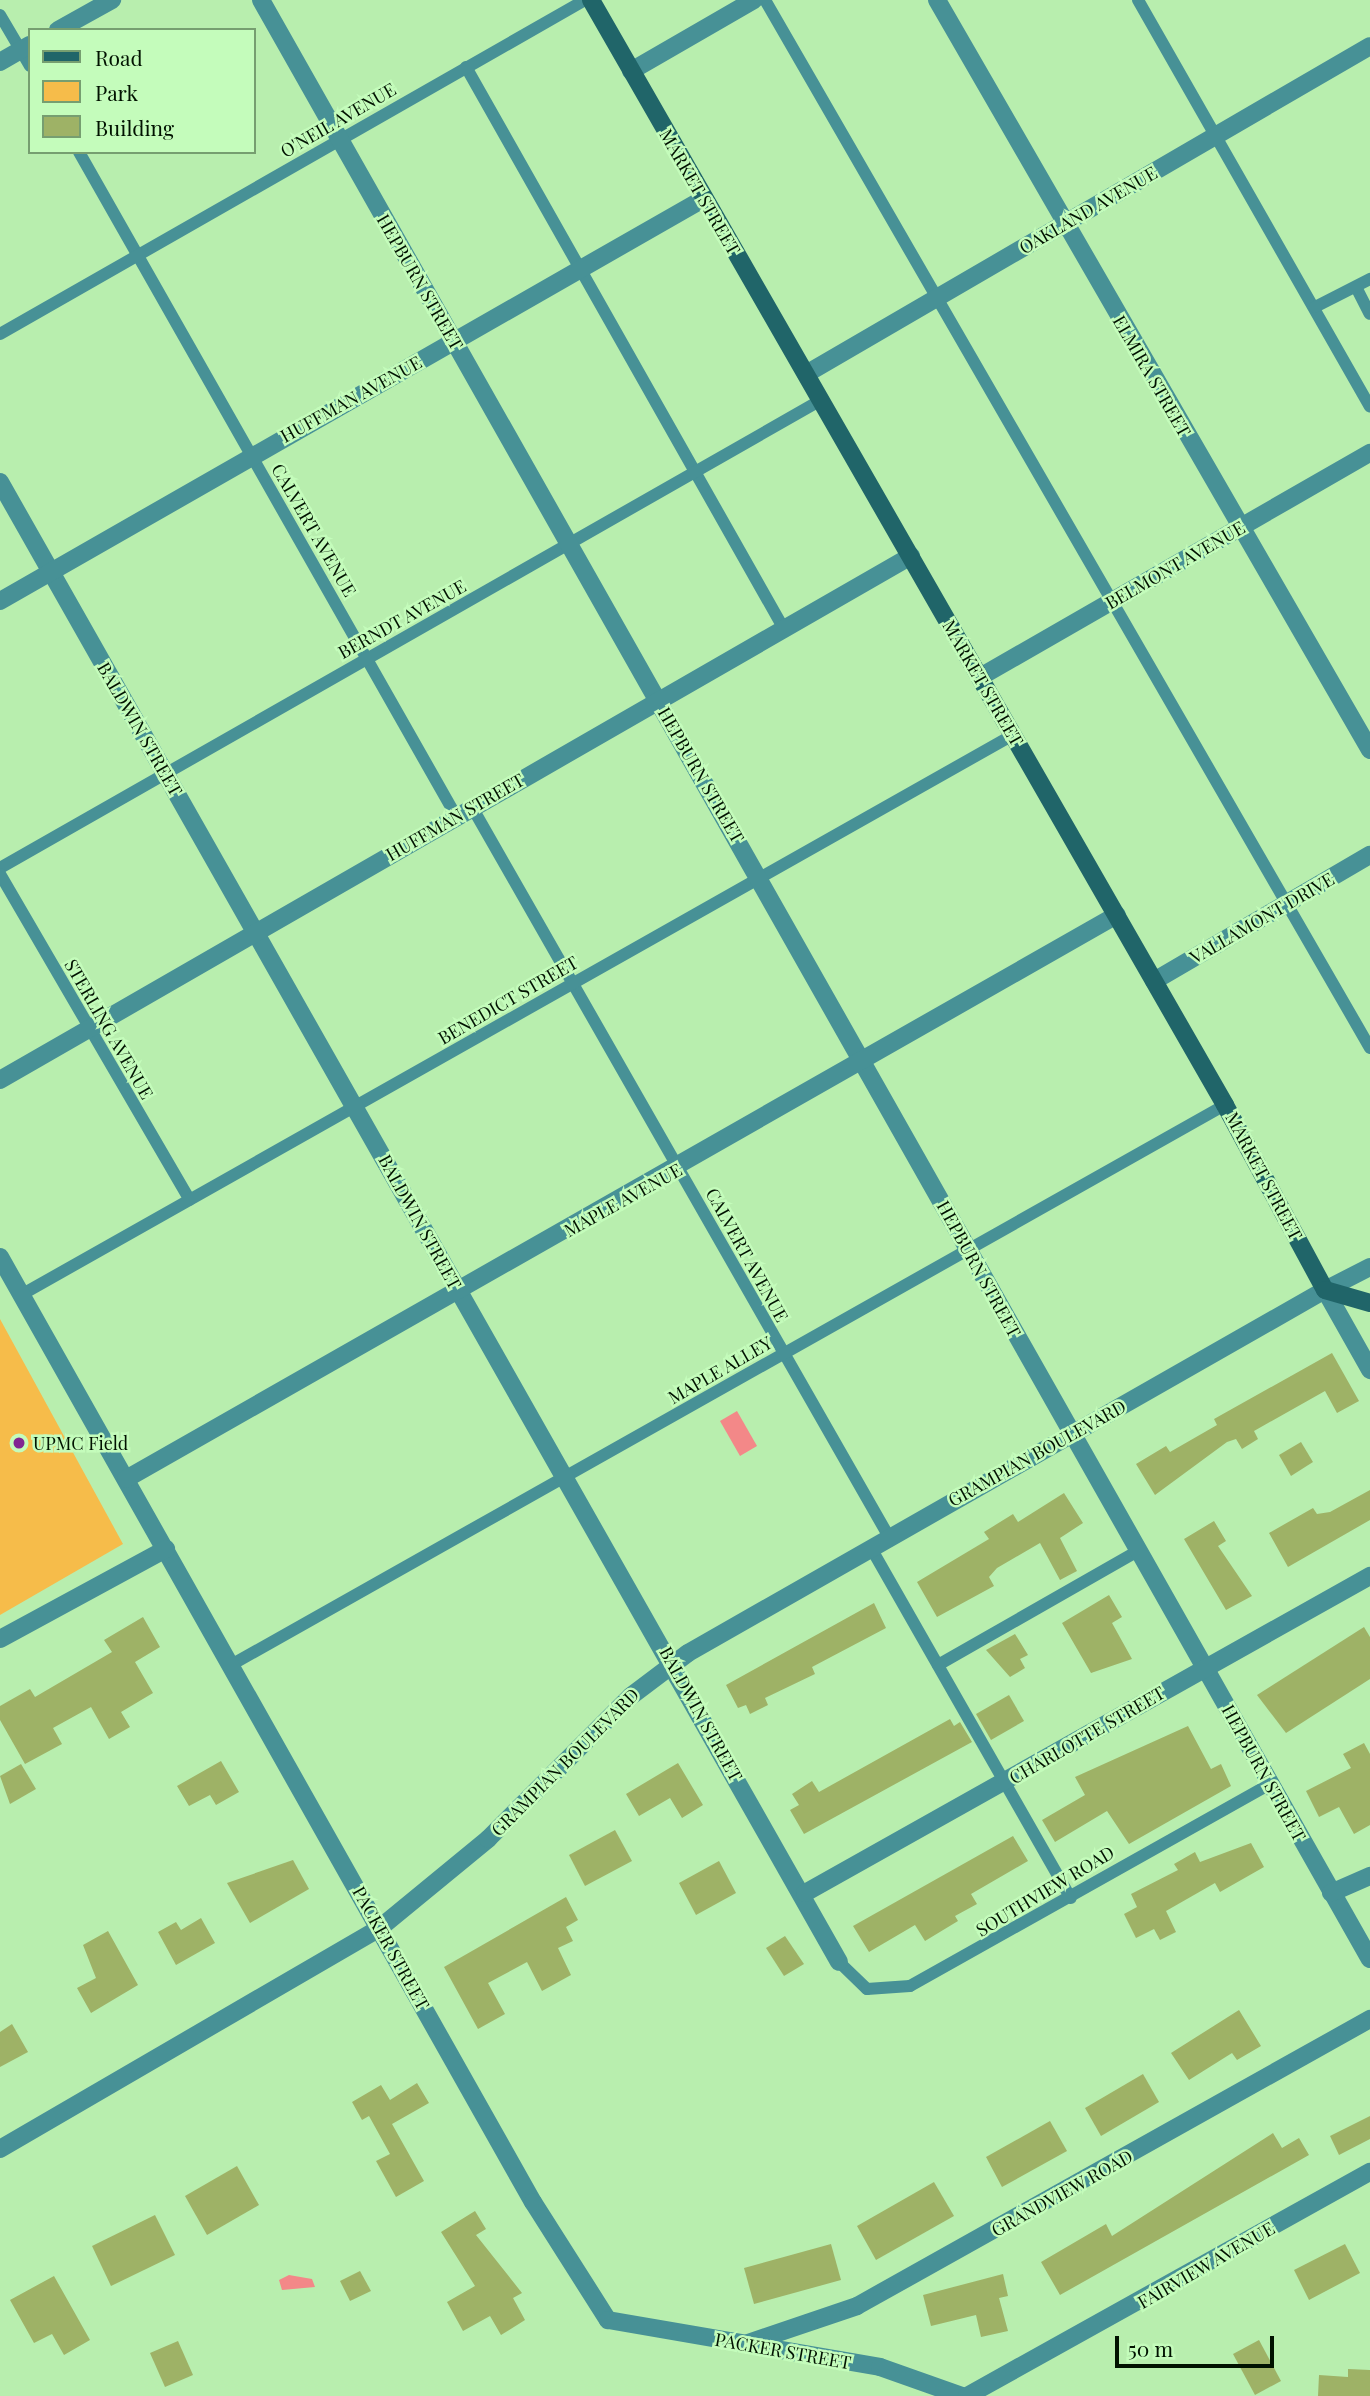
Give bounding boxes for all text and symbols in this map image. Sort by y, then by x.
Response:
legend [28,28,256,154]
text: Road [95,43,143,71]
text: Park [95,78,138,106]
street label: O'NEIL AVENUE [276,78,400,162]
text: Building [95,113,174,141]
street label: MARKET STREET [655,125,745,259]
street label: OAKLAND AVENUE [1015,162,1161,258]
street label: HEPBURN STREET [372,210,468,354]
street label: ELMIRA STREET [1109,312,1195,440]
street label: HUFFMAN AVENUE [276,351,426,447]
street label: CALVERT AVENUE [267,459,361,601]
street label: BELMONT AVENUE [1101,516,1249,614]
street label: BERNDT AVENUE [334,575,470,663]
street label: MARKET STREET [938,616,1028,750]
street label: BALDWIN STREET [93,658,187,800]
street label: HEPBURN STREET [653,703,749,847]
street label: HUFFMAN STREET [382,769,528,865]
street label: VALLAMONT DRIVE [1186,868,1338,968]
street label: BENEDICT STREET [434,951,582,1049]
street label: STERLING AVENUE [60,955,158,1103]
street label: MARKET STREET [1221,1108,1307,1244]
street label: BALDWIN STREET [374,1151,466,1293]
street label: MAPLE AVENUE [560,1159,686,1241]
street label: CALVERT AVENUE [701,1184,793,1326]
street label: HEPBURN STREET [932,1197,1026,1341]
street label: MAPLE ALLEY [664,1331,776,1409]
street label: GRAMPIAN BOULEVARD [944,1395,1130,1511]
place label: UPMC Field [33,1432,128,1454]
marker: UPMC Field [11,1435,27,1451]
street label: BALDWIN STREET [655,1643,747,1785]
street label: CHARLOTTE STREET [1005,1682,1169,1788]
street label: GRAMPIAN BOULEVARD [487,1684,643,1840]
street label: HEPBURN STREET [1217,1701,1311,1845]
street label: SOUTHVIEW ROAD [972,1841,1118,1941]
street label: PACKER STREET [348,1882,434,2014]
street label: GRANDVIEW ROAD [987,2145,1137,2241]
street label: FAIRVIEW AVENUE [1133,2217,1279,2313]
scale bar [1118,2322,1277,2366]
street label: PACKER STREET [713,2328,853,2374]
text: 50 m [1128,2334,1173,2362]

